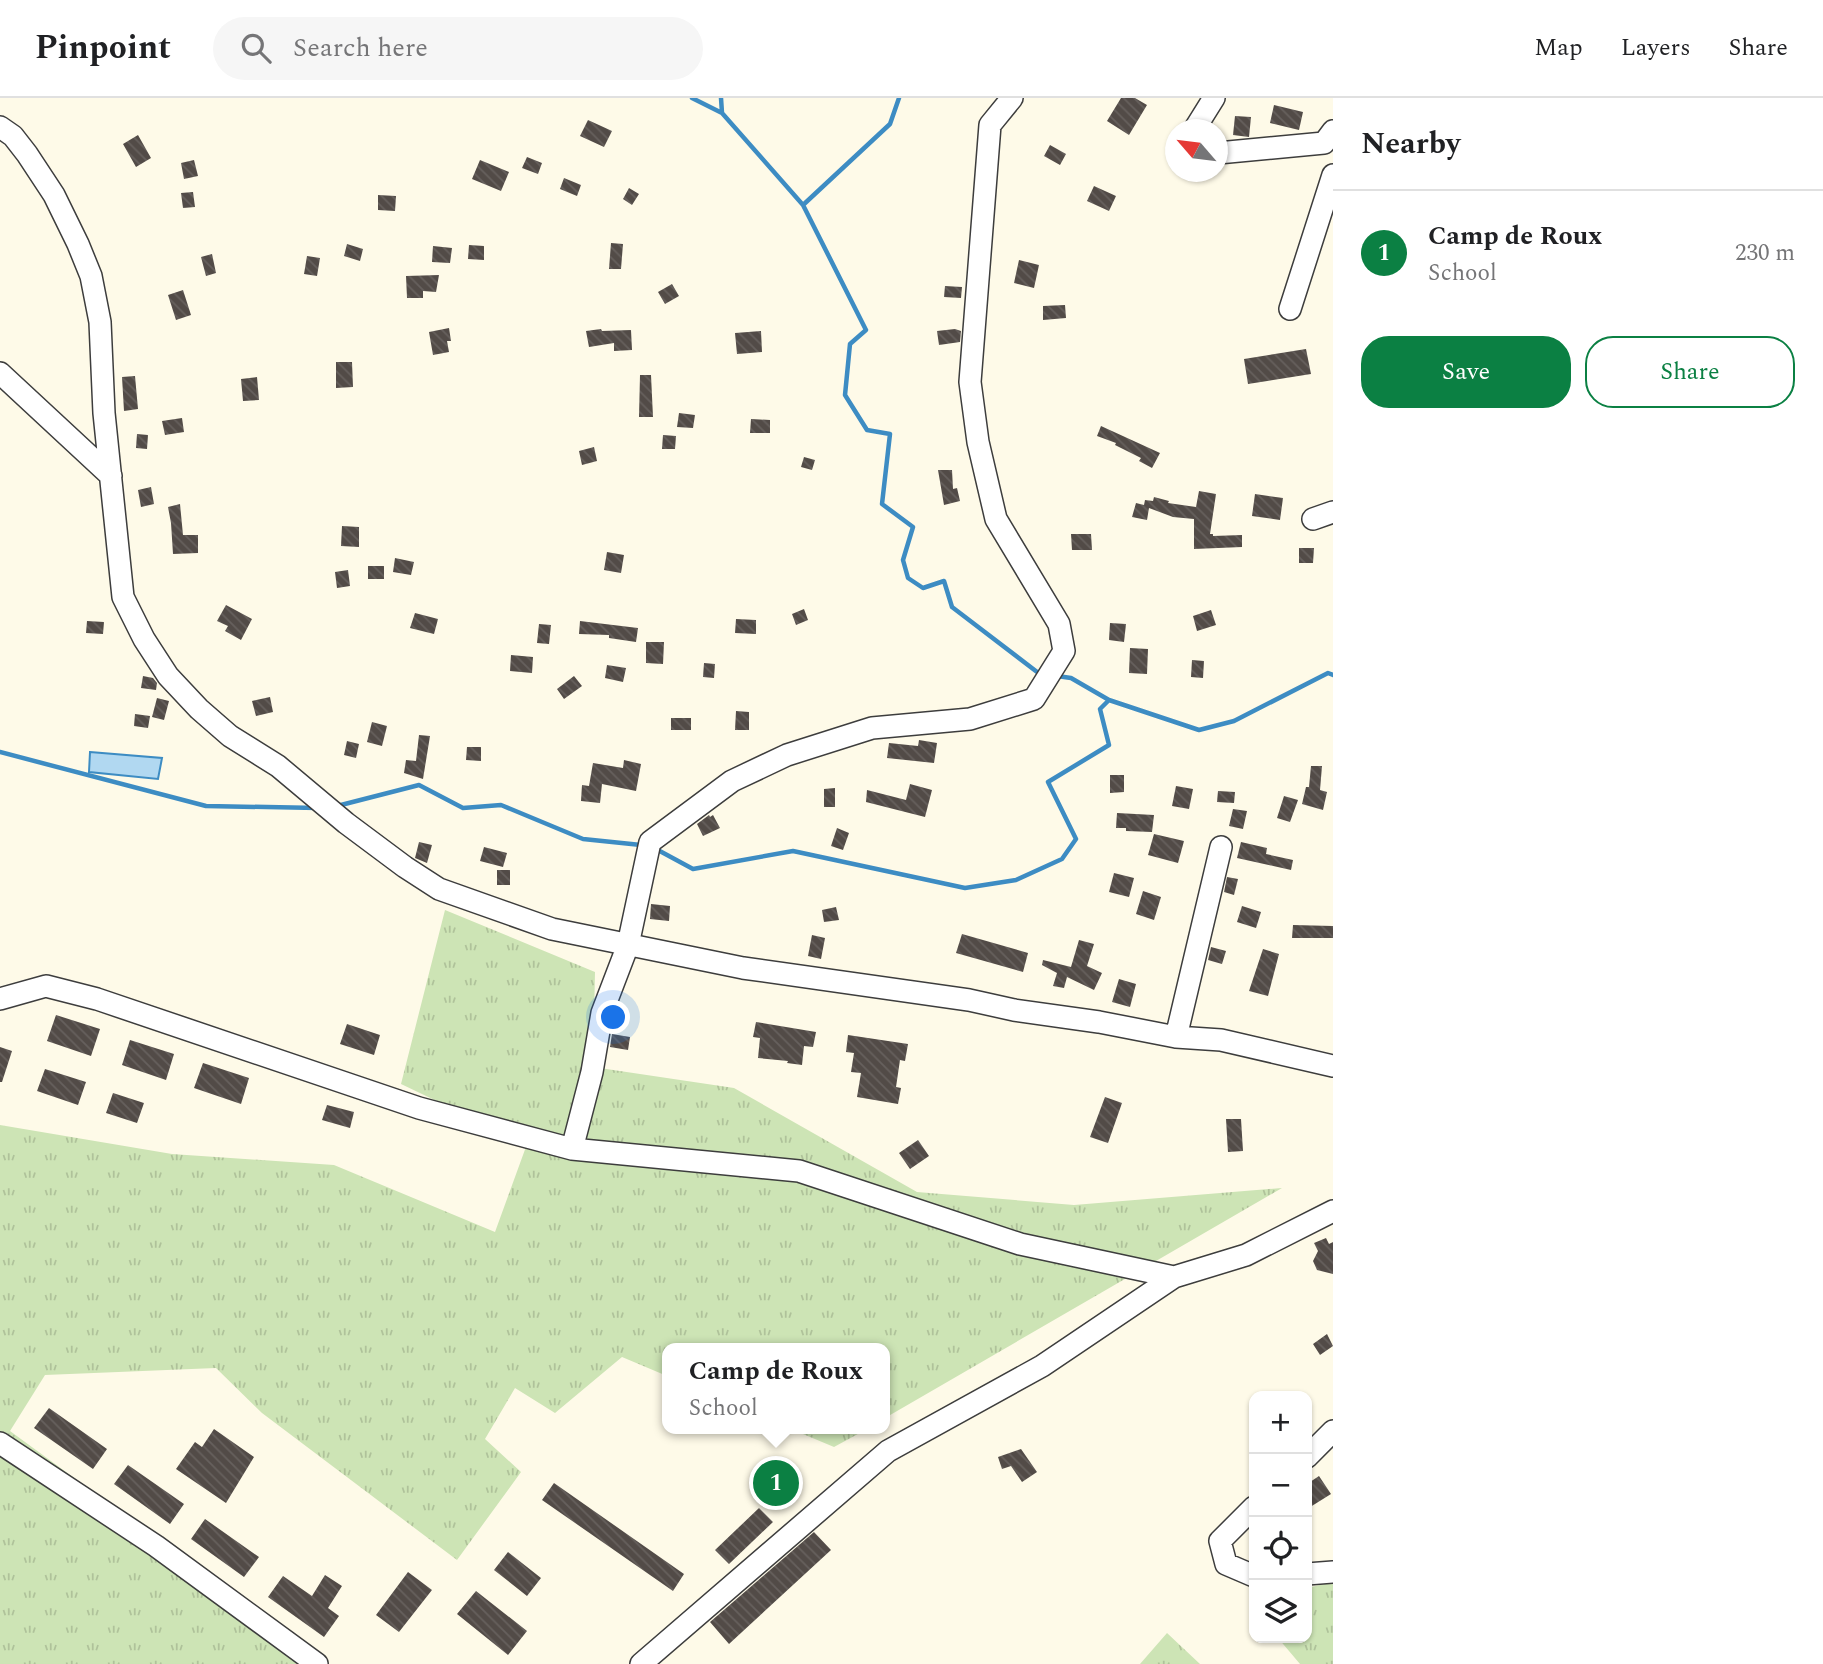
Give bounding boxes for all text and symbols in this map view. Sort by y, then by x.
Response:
search box [213,17,703,80]
text: Pinpoint [35,23,171,73]
text: Search here [293,28,428,68]
icon: search [237,29,275,67]
text: Map [1534,30,1583,66]
text: Layers [1621,30,1691,66]
text: Share [1729,30,1788,66]
north arrow [1165,119,1228,182]
text: Nearby [1361,121,1460,167]
text: Camp de Roux [1428,216,1602,256]
text: 1 [1378,236,1390,271]
text: 230 m [1735,236,1795,271]
text: School [1428,256,1497,291]
button: Save [1361,336,1571,408]
button: Share [1585,336,1795,408]
your location [596,1000,630,1034]
popup [662,1343,890,1434]
text: Camp de Roux [689,1351,863,1391]
text: School [689,1391,758,1426]
map controls [1249,1391,1312,1643]
button: + [1249,1391,1312,1454]
button: − [1249,1454,1312,1517]
pin: 1 [753,1457,799,1509]
button: locate [1249,1517,1312,1580]
button: layers [1249,1580,1312,1643]

